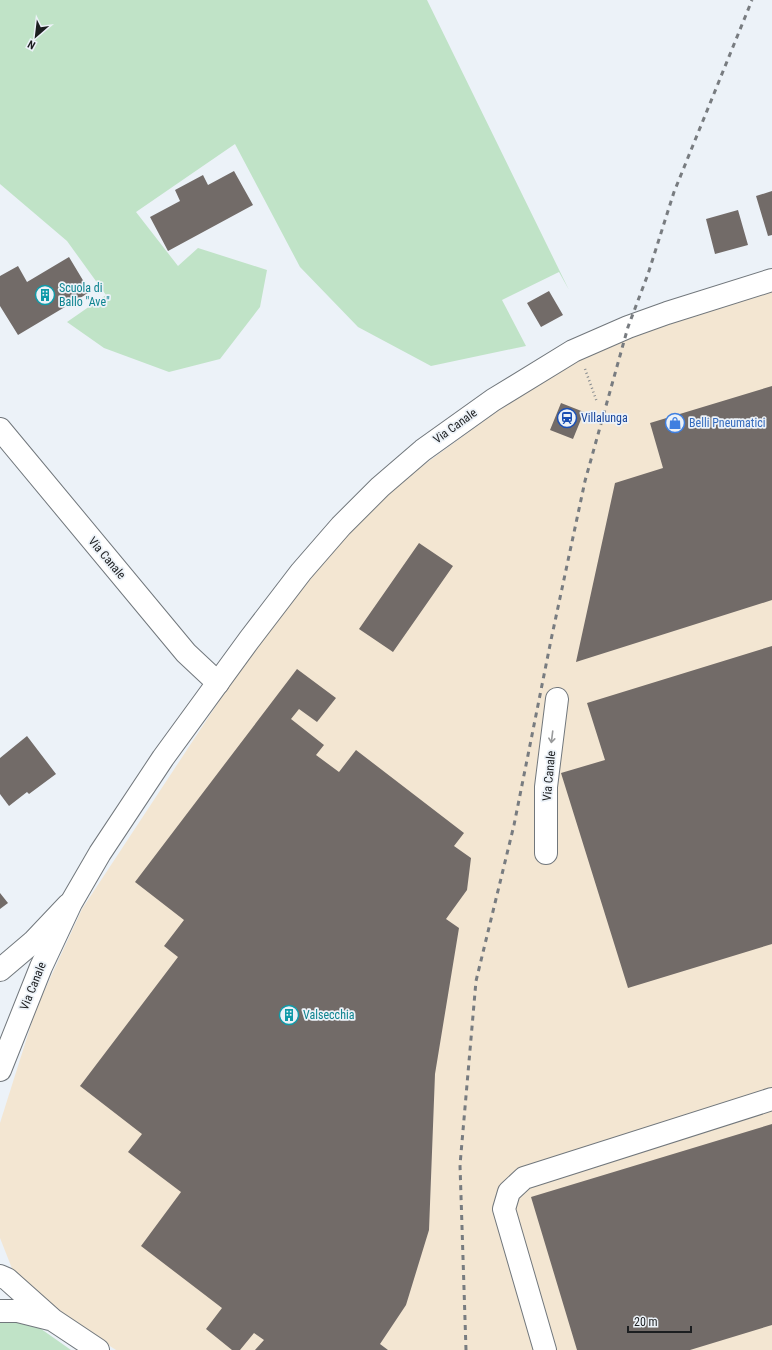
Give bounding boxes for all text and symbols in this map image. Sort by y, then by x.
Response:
north arrow [16,16,56,56]
text: N [25,37,38,52]
place label: Scuola di Ballo "Ave" [59,281,110,309]
building icon: Scuola di Ballo "Ave" [34,284,56,306]
street label: Via Canale [430,405,480,447]
station icon: Villalunga [556,407,578,429]
place label: Villalunga [581,411,628,425]
shop icon: Belli Pneumatici [664,412,686,434]
place label: Belli Pneumatici [689,416,765,430]
street label: Via Canale [85,534,129,582]
one-way arrow [548,730,556,743]
street label: Via Canale [540,750,558,802]
street label: Via Canale [17,960,49,1012]
building icon: Valsecchia [278,1004,300,1026]
place label: Valsecchia [303,1008,355,1022]
scale bar [628,1308,691,1334]
text: 20 m [634,1315,658,1329]

